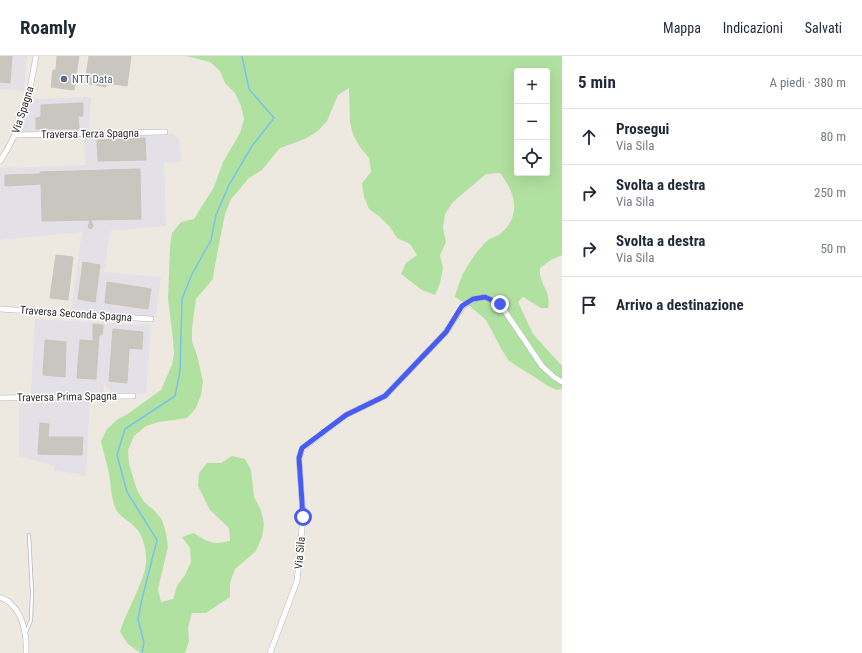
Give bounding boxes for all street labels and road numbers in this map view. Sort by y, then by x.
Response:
street label: Via Spagna [9,85,37,135]
street label: Traversa Terza Spagna [41,127,139,141]
street label: Traversa Seconda Spagna [20,304,132,324]
street label: Traversa Prima Spagna [17,390,117,404]
street label: Via Sila [292,536,308,570]

